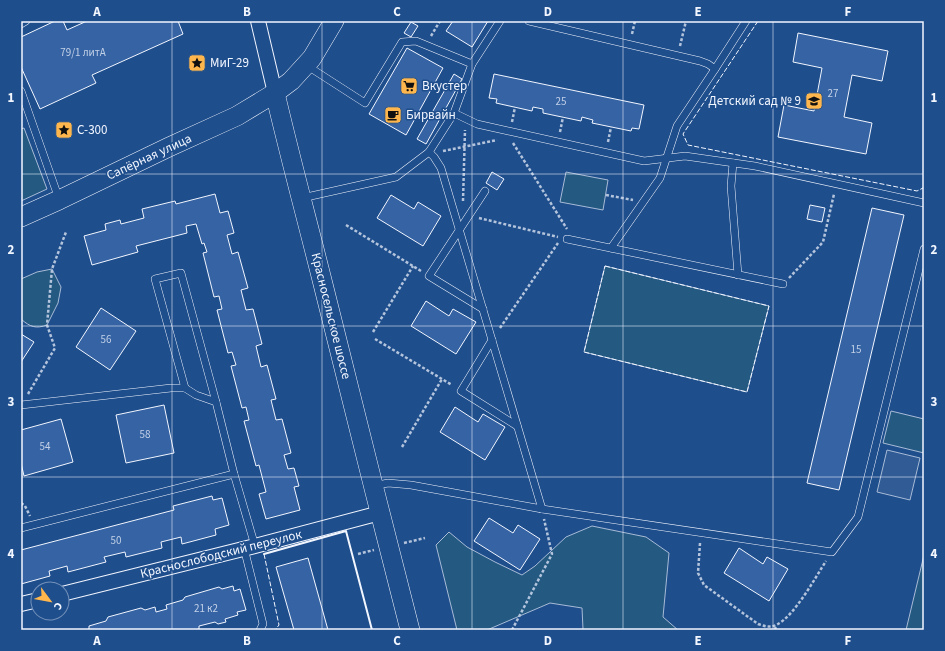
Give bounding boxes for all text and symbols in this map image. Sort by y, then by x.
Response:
text: A [92,3,101,21]
text: B [243,3,251,21]
text: C [393,3,401,21]
text: D [544,3,552,21]
text: E [694,3,702,21]
text: F [845,3,852,21]
house number: 79/1 литА [60,45,106,60]
place icon: МиГ-29 [187,53,207,73]
place label: МиГ-29 [210,54,249,72]
supermarket icon: Вкустер [399,76,419,96]
place label: Вкустер [422,77,467,95]
house number: 27 [828,86,838,101]
text: 1 [8,89,15,107]
text: 1 [931,89,938,107]
school or university icon: Детский сад № 9 [804,91,824,111]
place label: Детский сад № 9 [708,92,801,110]
house number: 25 [556,94,566,109]
cafe icon: Бирвайн [383,105,403,125]
place label: Бирвайн [406,106,456,124]
place icon: С-300 [54,120,74,140]
place label: С-300 [77,121,108,139]
street label: Сапёрная улица [103,129,195,185]
text: 2 [8,241,15,259]
text: 2 [931,241,938,259]
street label: Красносельское шоссе [307,251,355,381]
house number: 56 [101,332,112,347]
house number: 15 [851,342,861,357]
text: 3 [8,393,15,411]
text: 3 [931,393,938,411]
house number: 58 [140,427,151,442]
house number: 54 [40,439,51,454]
street label: Краснослободский переулок [138,525,304,583]
house number: 50 [111,533,121,548]
text: 4 [8,545,15,563]
text: 4 [931,545,938,563]
north arrow [30,581,70,621]
text: С [50,599,66,613]
house number: 21 к2 [194,601,218,616]
text: A [92,632,101,650]
text: B [243,632,251,650]
text: C [393,632,401,650]
text: D [544,632,552,650]
text: E [694,632,702,650]
text: F [845,632,852,650]

